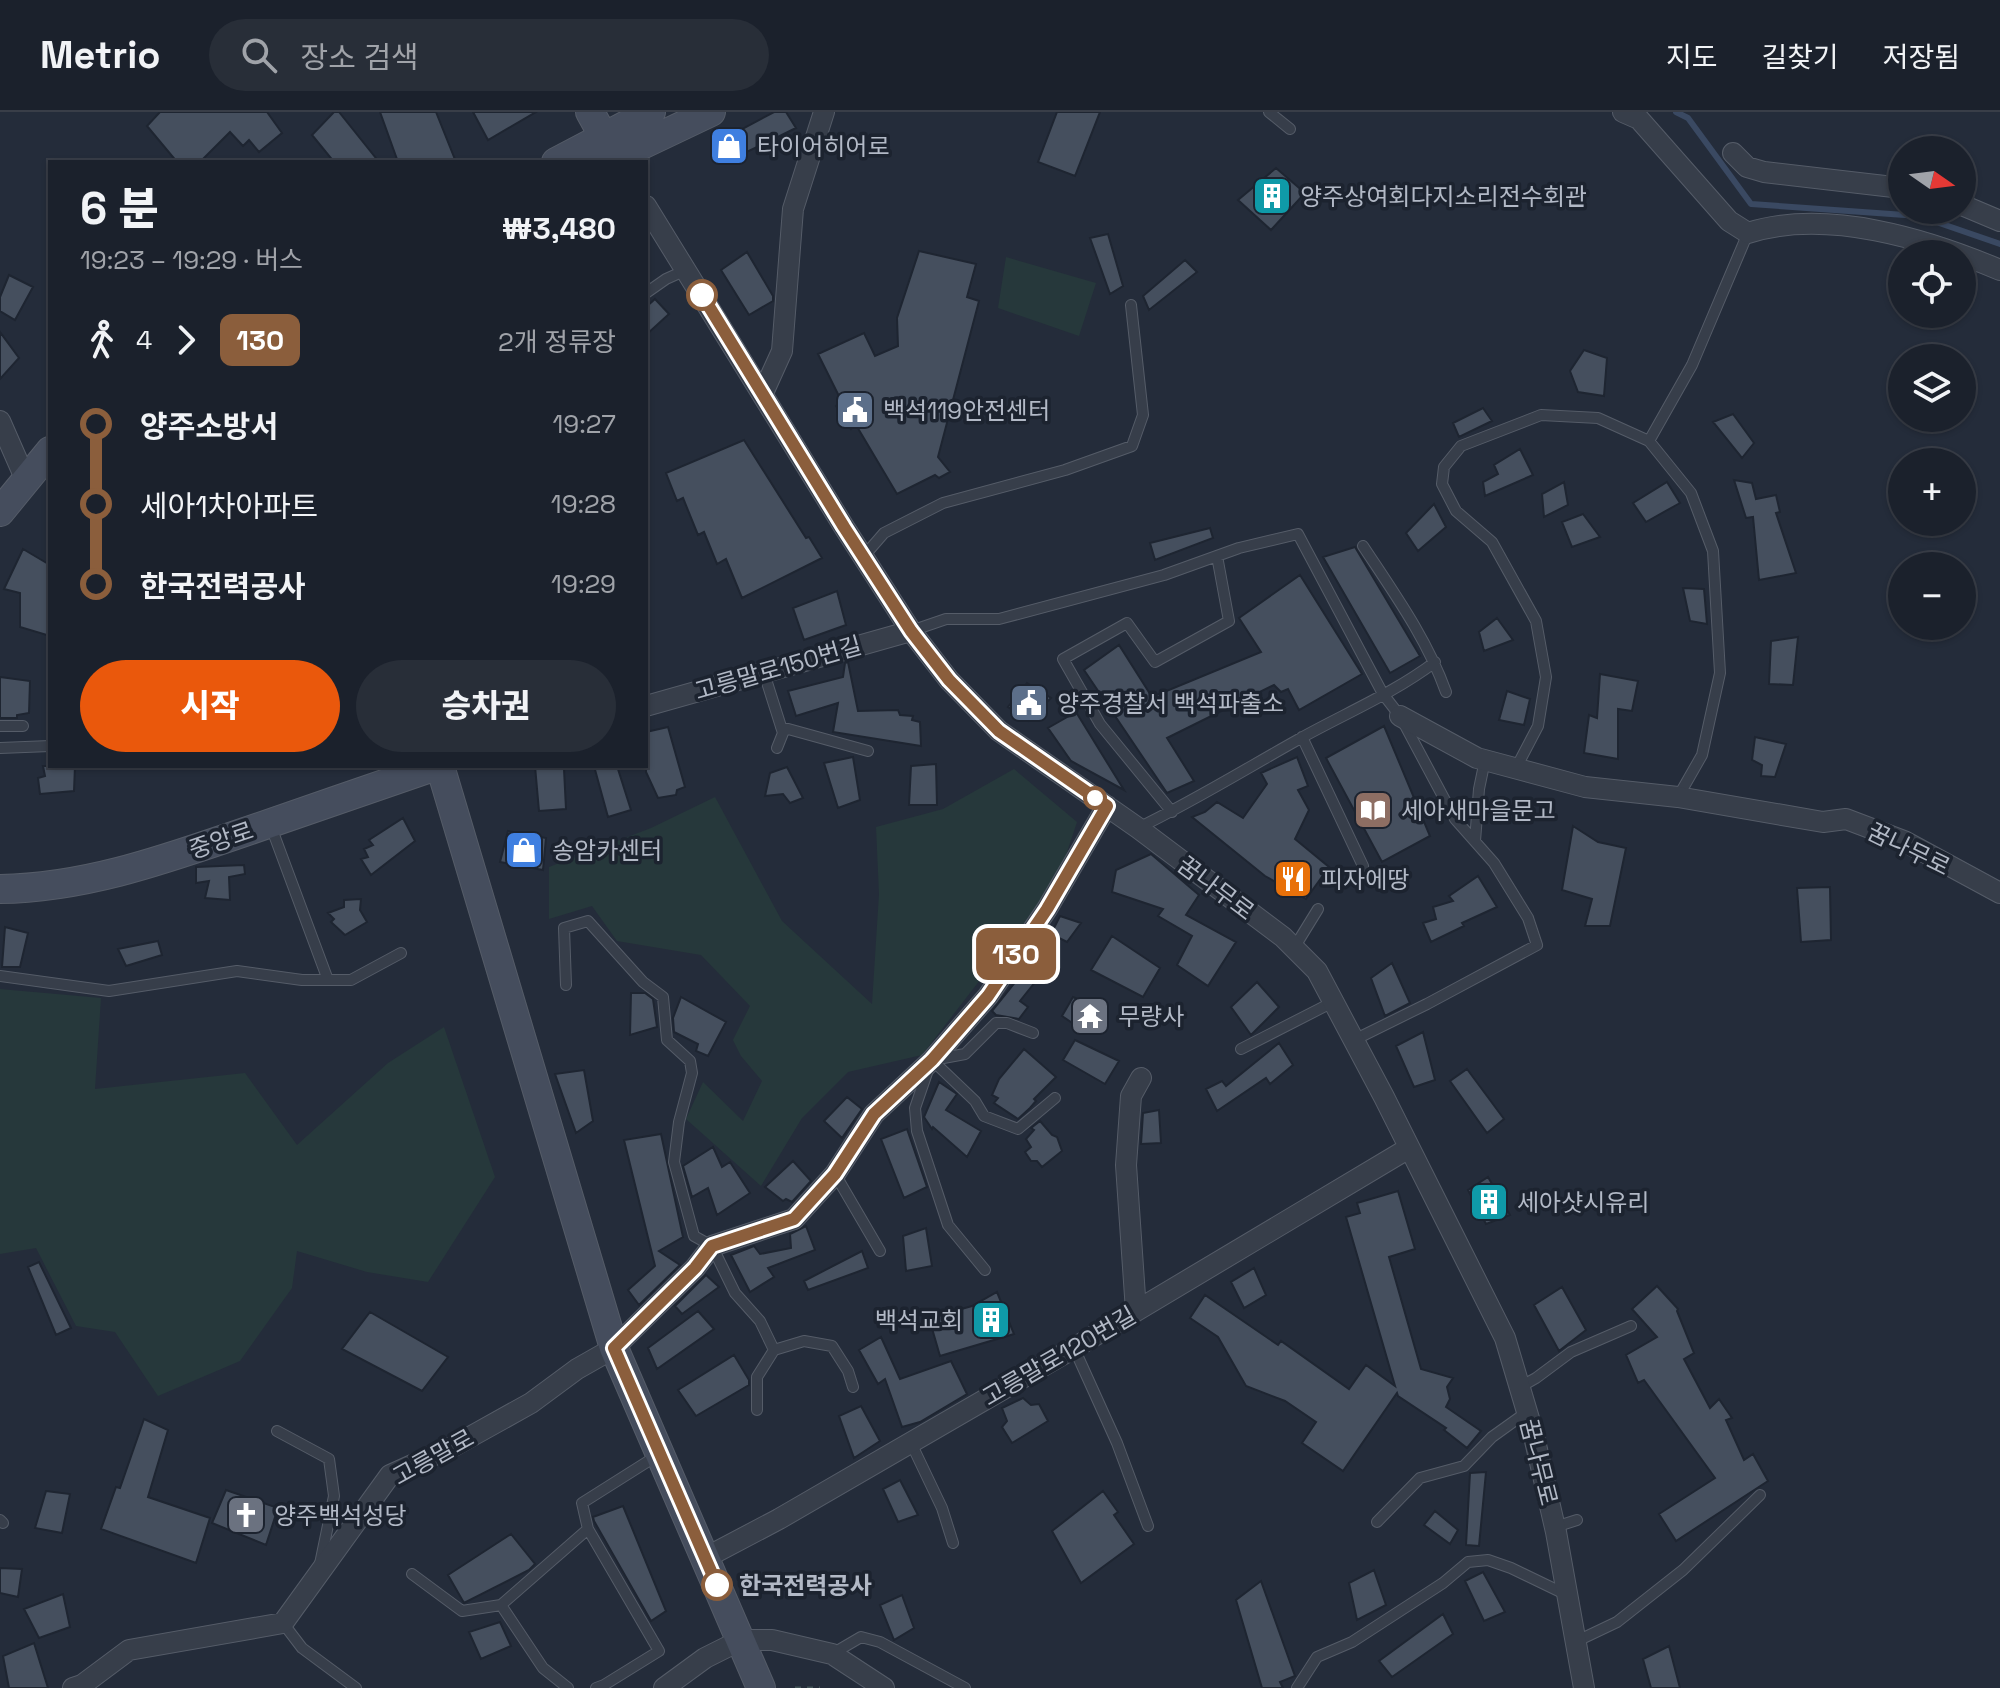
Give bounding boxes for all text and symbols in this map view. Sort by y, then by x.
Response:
search box [209,19,769,91]
text: Metrio [40,31,161,79]
icon: search [237,33,281,77]
text: 장소 검색 [301,38,419,77]
text: 지도 [1666,39,1717,75]
text: 길찾기 [1761,39,1839,75]
text: 저장됨 [1883,39,1960,75]
shop icon: 타이어히어로 [708,125,750,167]
place label: 타이어히어로 [757,131,889,162]
north arrow [1888,136,1976,224]
map controls [1888,136,1976,640]
building icon: 양주상여회다지소리전수회관 [1251,175,1293,217]
text: 6 분 [80,181,159,237]
place label: 양주상여회다지소리전수회관 [1300,181,1587,212]
text: ₩3,480 [502,209,616,248]
button: locate [1888,240,1976,328]
text: 19:23 – 19:29 · 버스 [80,243,303,277]
unlabelled marker [687,280,717,310]
icon: walk [80,318,124,362]
icon: forward [164,318,208,362]
text: 130 [236,322,284,358]
text: 4 [136,323,152,357]
text: 2개 정류장 [498,325,616,359]
button: layers [1888,344,1976,432]
public building icon: 백석119안전센터 [834,389,876,431]
place label: 백석119안전센터 [883,395,1050,426]
text: 양주소방서 [140,407,278,446]
text: 19:27 [553,407,616,441]
button: + [1888,448,1976,536]
text: 세아1차아파트 [140,487,318,526]
text: 19:28 [551,487,616,521]
button: − [1888,552,1976,640]
text: 한국전력공사 [140,567,306,606]
text: 19:29 [551,567,616,601]
street label: 고릉말로150번길 [691,629,865,707]
button: 시작 [80,660,340,752]
button: 승차권 [356,660,616,752]
public building icon: 양주경찰서 백석파출소 [1008,682,1050,724]
place label: 양주경찰서 백석파출소 [1057,688,1284,719]
unlabelled marker [1084,787,1106,809]
library icon: 세아새마을문고 [1352,789,1394,831]
place label: 세아새마을문고 [1401,795,1556,826]
street label: 중앙로 [185,815,257,865]
street label: 꿈나무로 [1863,816,1955,882]
shop icon: 송암카센터 [503,829,545,871]
place label: 송암카센터 [552,835,662,866]
street label: 꿈나무로 [1171,849,1261,927]
restaurant icon: 피자에땅 [1272,858,1314,900]
place label: 피자에땅 [1321,864,1409,895]
line badge: 130 [970,928,1062,980]
text: 130 [992,936,1040,972]
temple icon: 무량사 [1069,995,1111,1037]
place label: 무량사 [1118,1001,1184,1032]
building icon: 세아샷시유리 [1468,1181,1510,1223]
place label: 세아샷시유리 [1517,1187,1649,1218]
building icon: 백석교회 [970,1299,1012,1341]
street label: 고릉말로120번길 [977,1299,1141,1413]
place label: 백석교회 [875,1305,963,1336]
street label: 꿈나무로 [1513,1415,1565,1509]
street label: 고릉말로 [387,1422,479,1492]
church icon: 양주백석성당 [225,1494,267,1536]
place label: 양주백석성당 [274,1500,406,1531]
marker: 한국전력공사 [702,1570,732,1600]
place label: 한국전력공사 [739,1570,871,1601]

